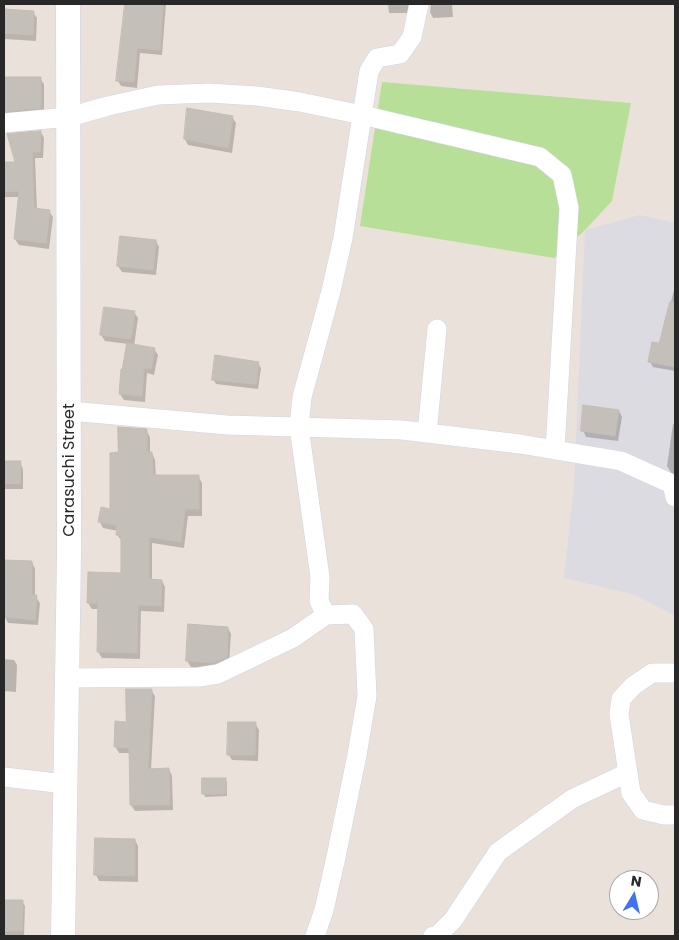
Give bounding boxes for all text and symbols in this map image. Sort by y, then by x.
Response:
street label: Carasuchi Street [60,403,80,537]
north arrow [609,870,659,920]
text: N [629,870,643,892]

